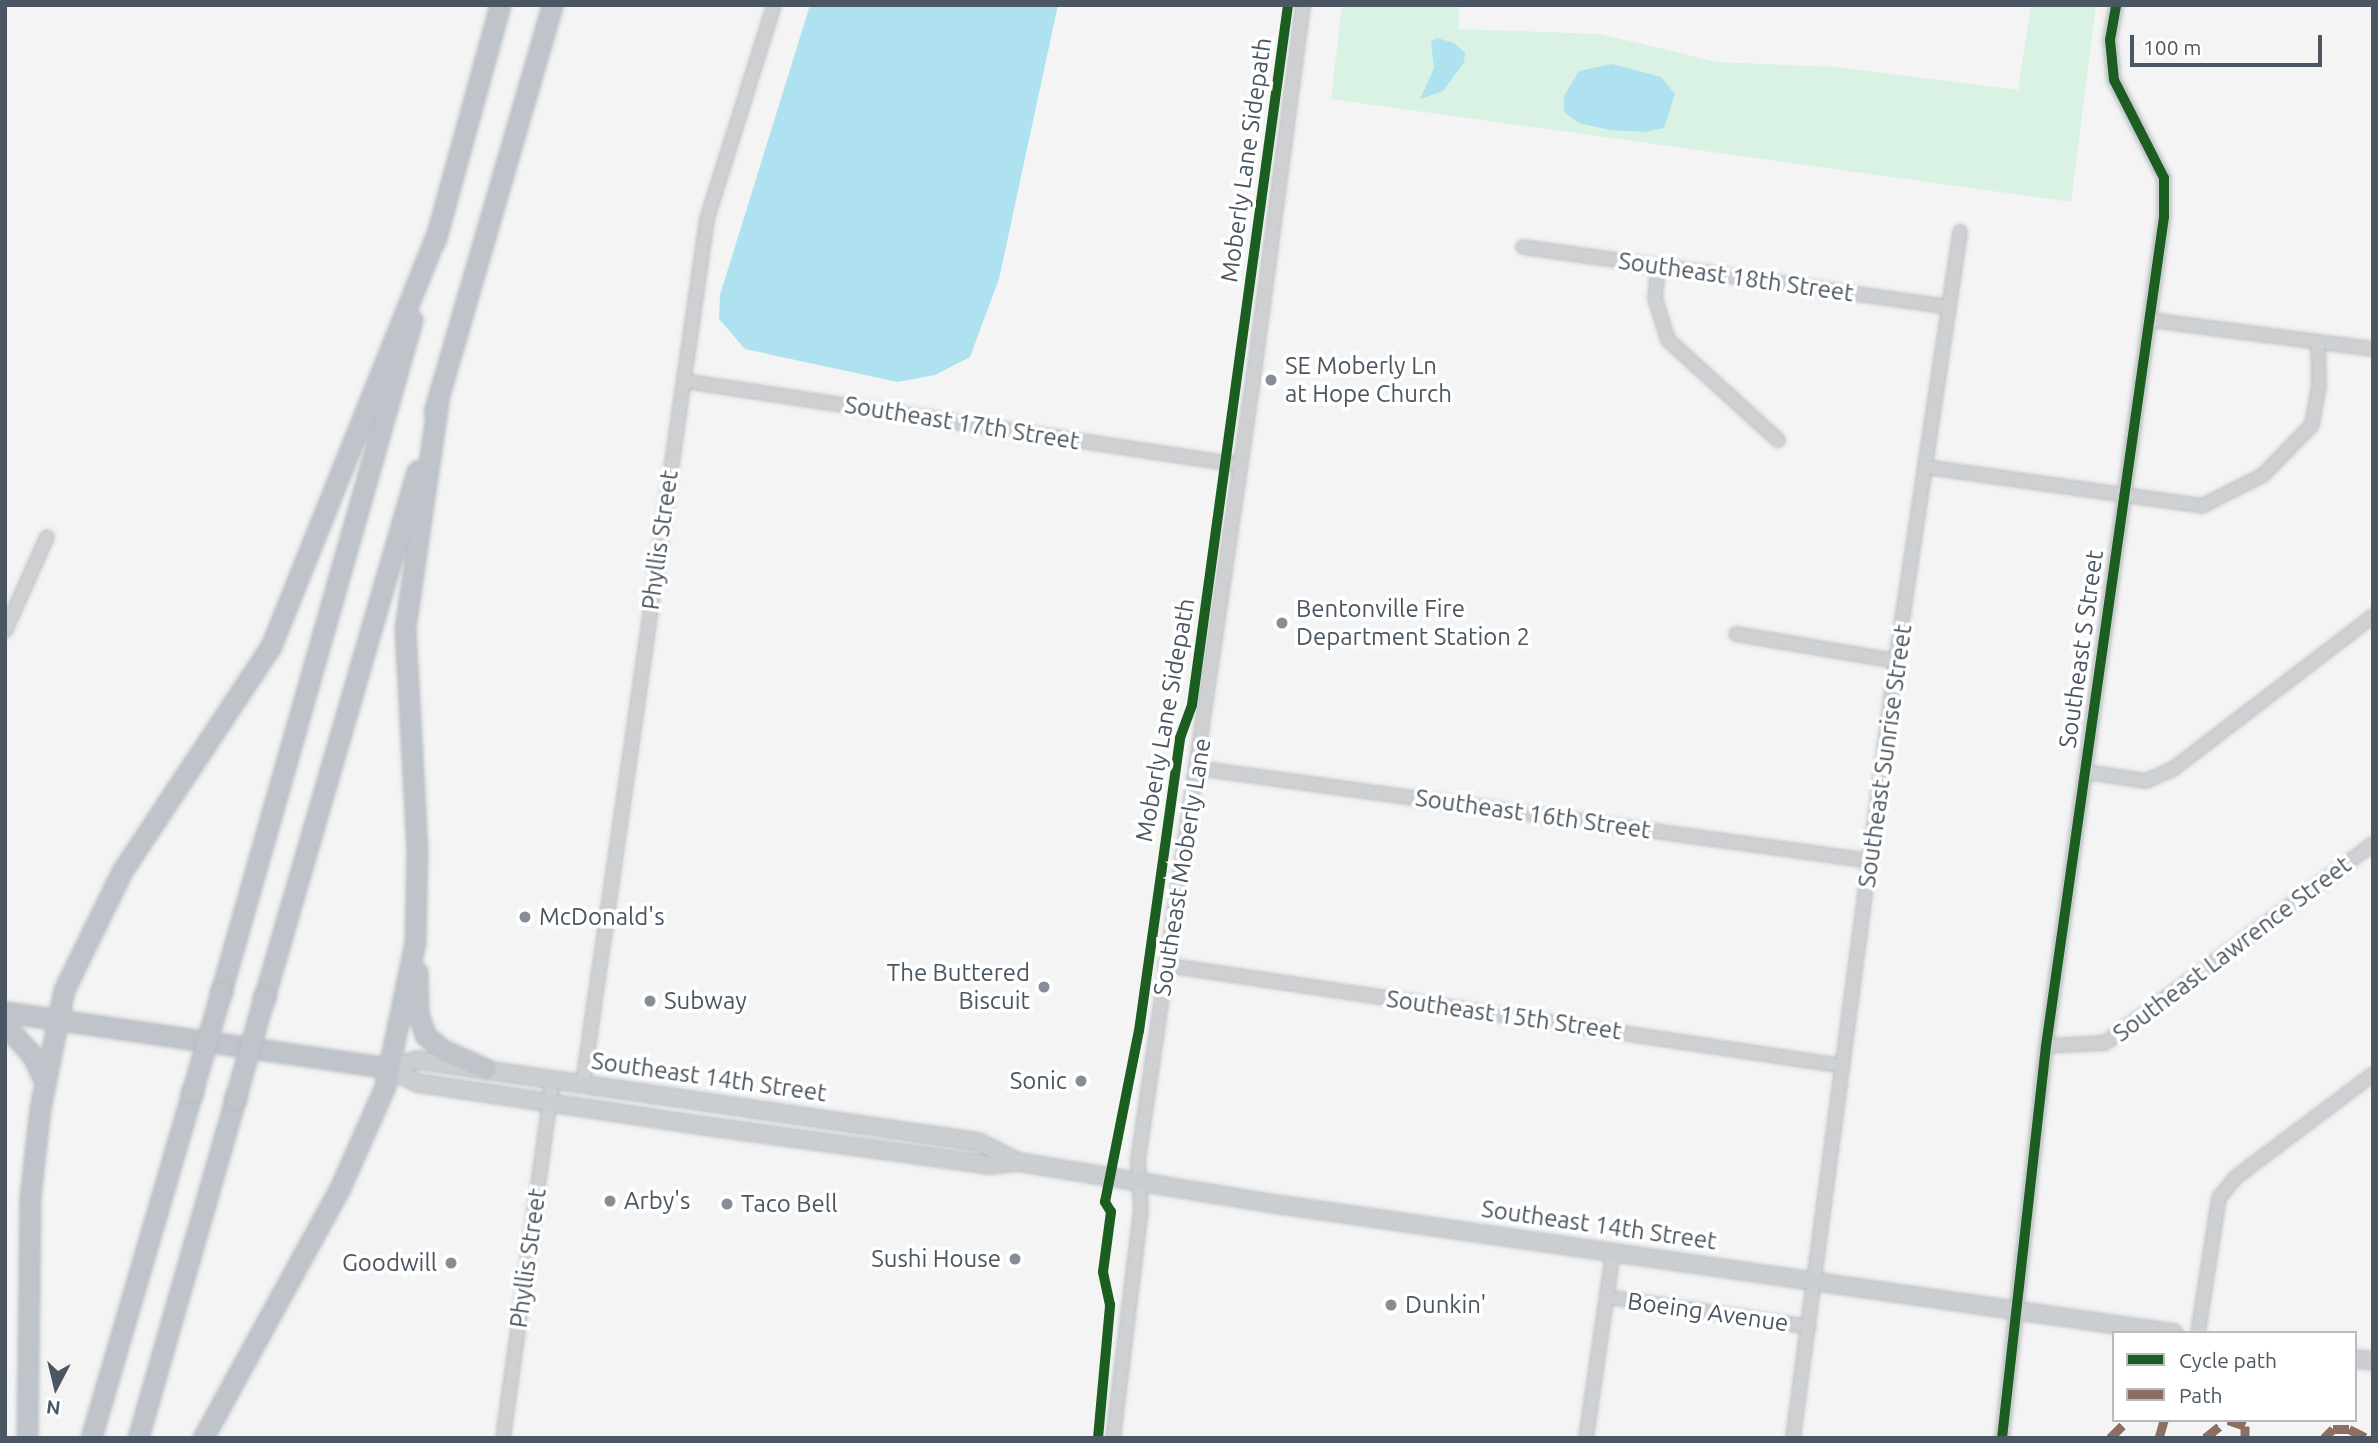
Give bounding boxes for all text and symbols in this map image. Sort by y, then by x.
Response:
scale bar [2133,21,2326,65]
text: 100 m [2143,35,2201,59]
street label: Moberly Lane Sidepath [1215,36,1277,284]
street label: Southeast 18th Street [1617,246,1855,308]
place label: SE Moberly Ln at Hope Church [1285,352,1452,408]
marker: SE Moberly Ln at Hope Church [1263,372,1279,388]
street label: Southeast 17th Street [843,390,1081,456]
street label: Phyllis Street [636,468,684,612]
street label: Southeast S Street [2053,548,2109,750]
place label: Bentonville Fire Department Station 2 [1296,595,1530,651]
street label: Moberly Lane Sidepath [1129,596,1201,844]
marker: Bentonville Fire Department Station 2 [1274,615,1290,631]
street label: Southeast Sunrise Street [1852,623,1918,889]
street label: Southeast Moberly Lane [1147,736,1217,998]
street label: Southeast 16th Street [1414,783,1652,845]
street label: Southeast Lawrence Street [2107,850,2357,1048]
place label: McDonald's [539,903,665,931]
marker: McDonald's [517,909,533,925]
place label: The Buttered Biscuit [887,959,1030,1015]
marker: The Buttered Biscuit [1036,979,1052,995]
street label: Southeast 15th Street [1385,984,1623,1046]
place label: Subway [664,987,747,1015]
marker: Subway [642,993,658,1009]
street label: Southeast 14th Street [590,1046,828,1108]
place label: Sonic [1010,1067,1067,1095]
marker: Sonic [1073,1073,1089,1089]
street label: Phyllis Street [504,1186,552,1330]
place label: Arby's [624,1187,690,1215]
place label: Taco Bell [741,1190,837,1218]
marker: Arby's [602,1193,618,1209]
street label: Southeast 14th Street [1480,1194,1718,1256]
marker: Taco Bell [719,1196,735,1212]
place label: Sushi House [871,1245,1001,1273]
place label: Goodwill [342,1249,437,1277]
marker: Sushi House [1007,1251,1023,1267]
marker: Goodwill [443,1255,459,1271]
street label: Boeing Avenue [1626,1286,1790,1338]
place label: Dunkin' [1405,1291,1486,1319]
marker: Dunkin' [1383,1297,1399,1313]
legend [2112,1331,2357,1422]
text: Cycle path [2179,1348,2277,1372]
north arrow [21,1352,91,1422]
text: Path [2179,1383,2222,1407]
text: N [45,1396,62,1420]

